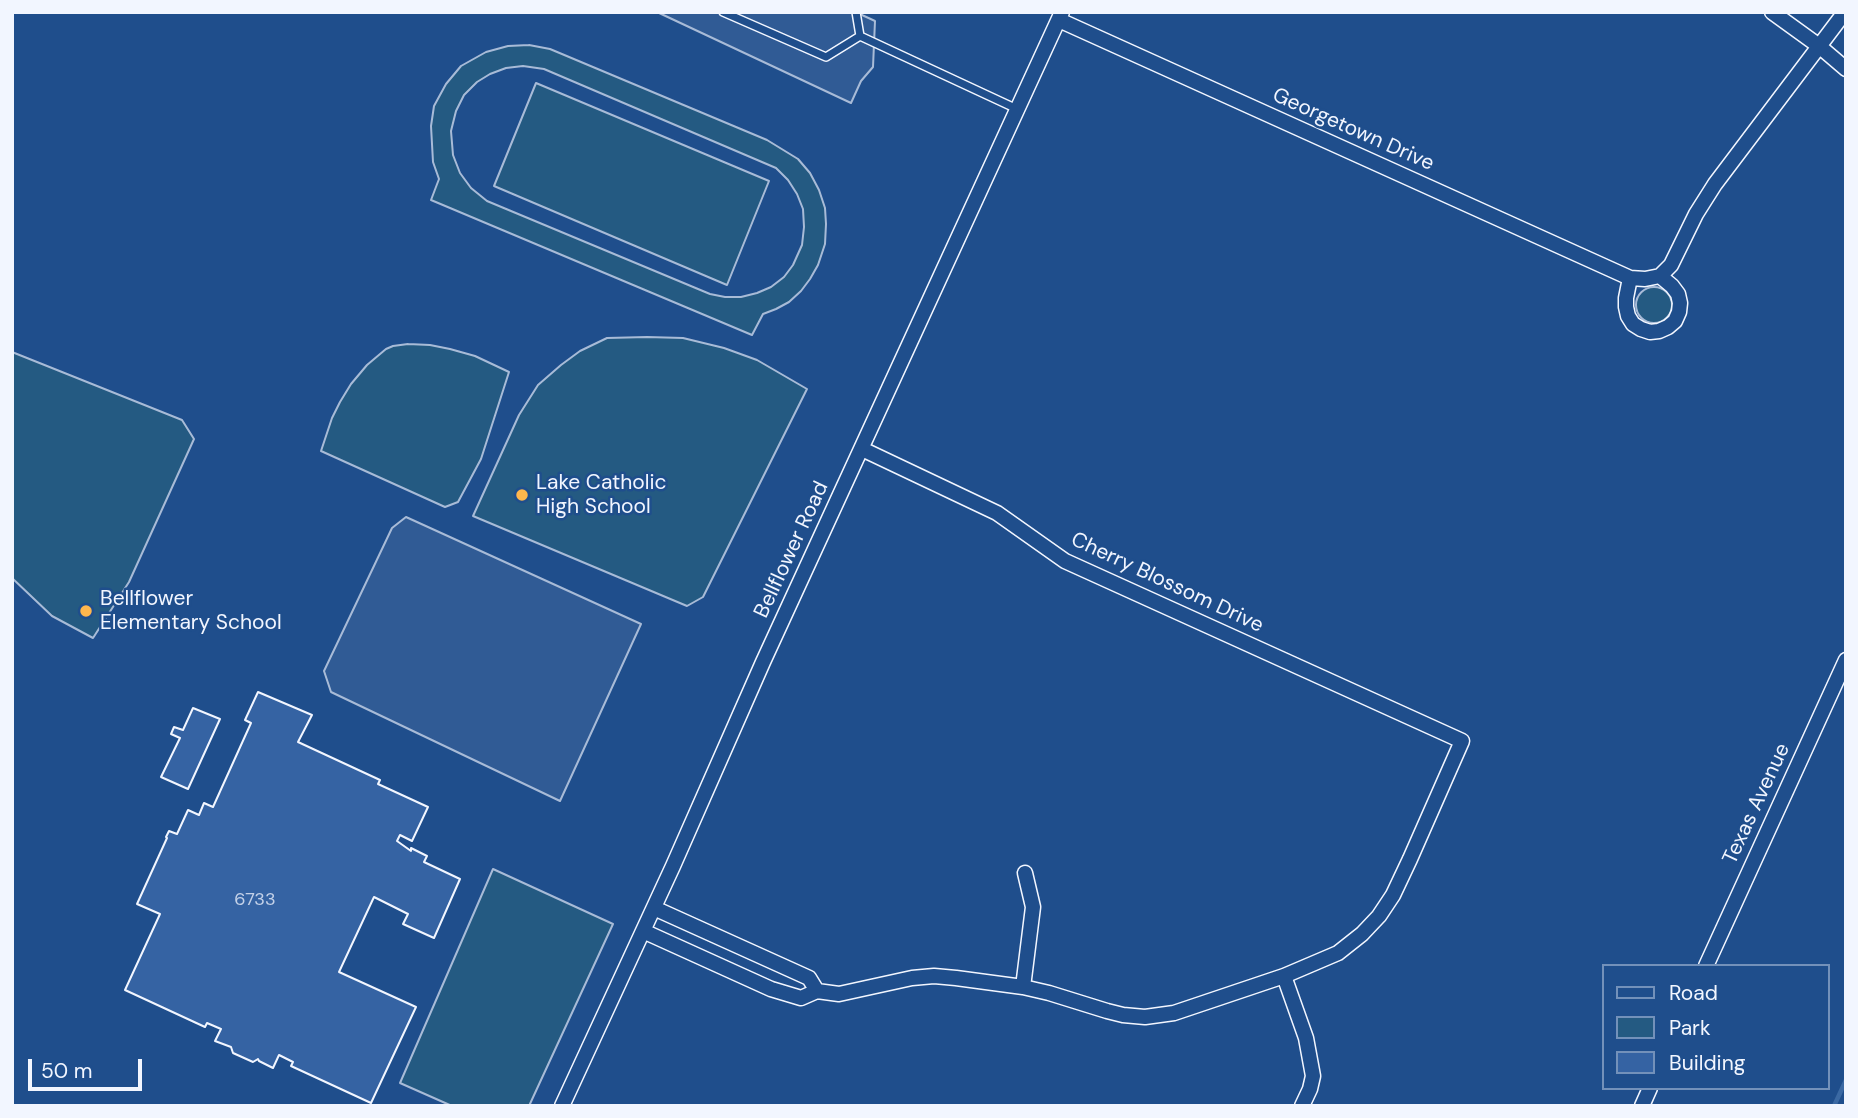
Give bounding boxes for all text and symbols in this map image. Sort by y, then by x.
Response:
street label: Georgetown Drive [1268,83,1438,177]
place label: Lake Catholic High School [536,470,667,520]
street label: Bellflower Road [749,478,835,622]
marker: Lake Catholic High School [514,487,530,503]
street label: Cherry Blossom Drive [1067,527,1267,639]
place label: Bellflower Elementary School [100,586,282,636]
marker: Bellflower Elementary School [78,603,94,619]
street label: Texas Avenue [1718,739,1796,869]
house number: 6733 [234,889,276,911]
legend [1602,964,1830,1090]
text: Road [1669,979,1718,1007]
text: Park [1669,1014,1710,1042]
scale bar [32,1044,145,1088]
text: Building [1669,1049,1745,1077]
text: 50 m [41,1057,92,1085]

